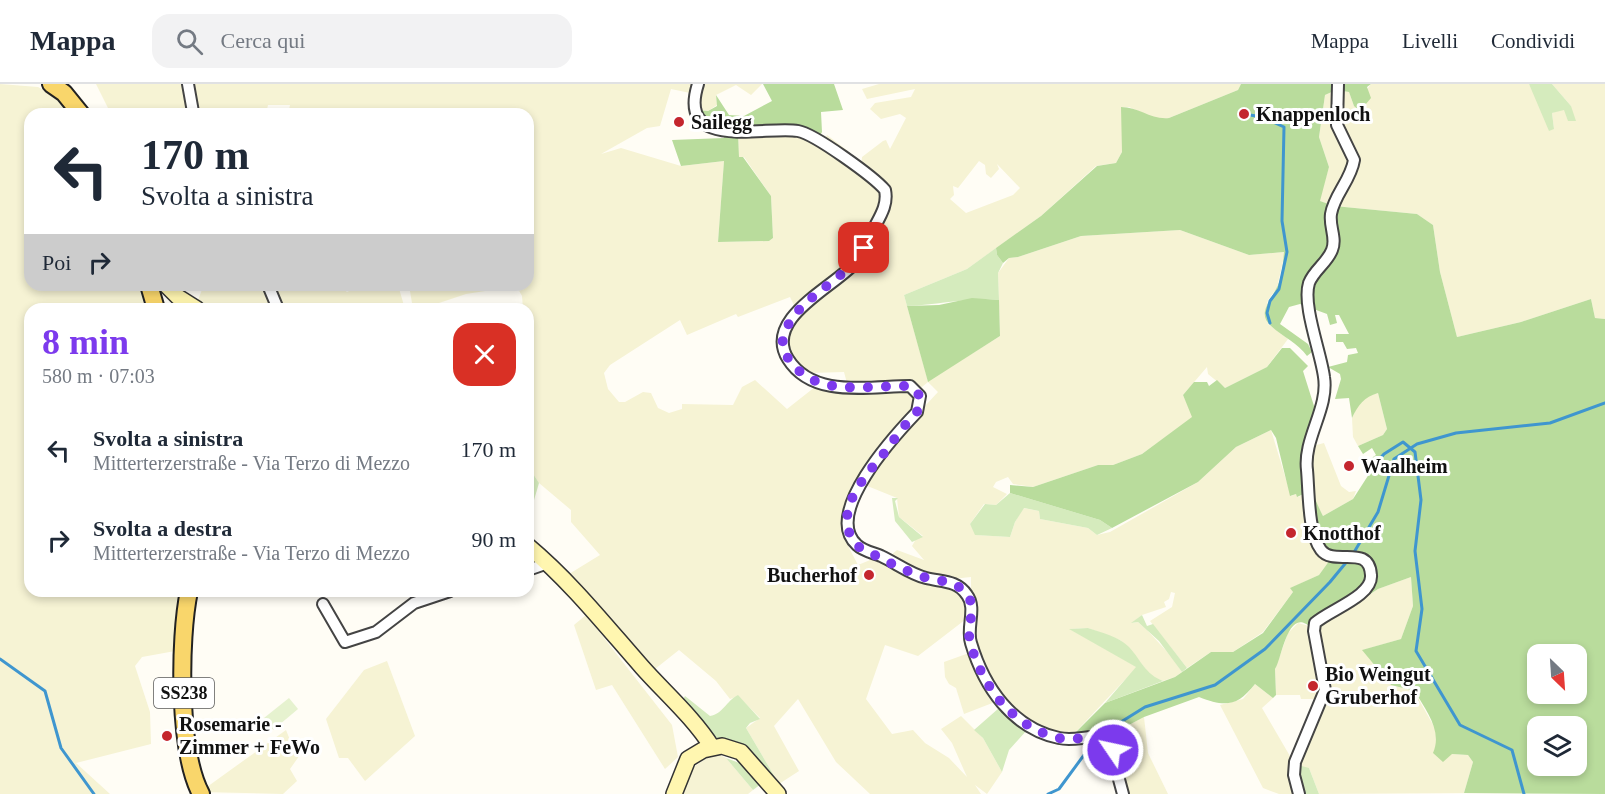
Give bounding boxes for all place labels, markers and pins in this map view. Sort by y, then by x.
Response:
place label: Knappenloch [1256,103,1370,126]
marker: Knappenloch [1237,107,1251,121]
place label: Sailegg [691,111,752,134]
marker: Sailegg [672,115,686,129]
pin [838,222,889,273]
place label: Waalheim [1361,455,1448,477]
marker: Waalheim [1342,459,1356,473]
place label: Knotthof [1303,522,1381,544]
marker: Knotthof [1284,526,1298,540]
place label: Bucherhof [767,564,857,586]
marker: Bucherhof [862,568,876,582]
place label: Bio Weingut Gruberhof [1325,663,1431,708]
marker: Bio Weingut Gruberhof [1306,679,1320,693]
place label: Rosemarie - Zimmer + FeWo [179,713,320,758]
marker: Rosemarie - Zimmer + FeWo [160,729,174,743]

